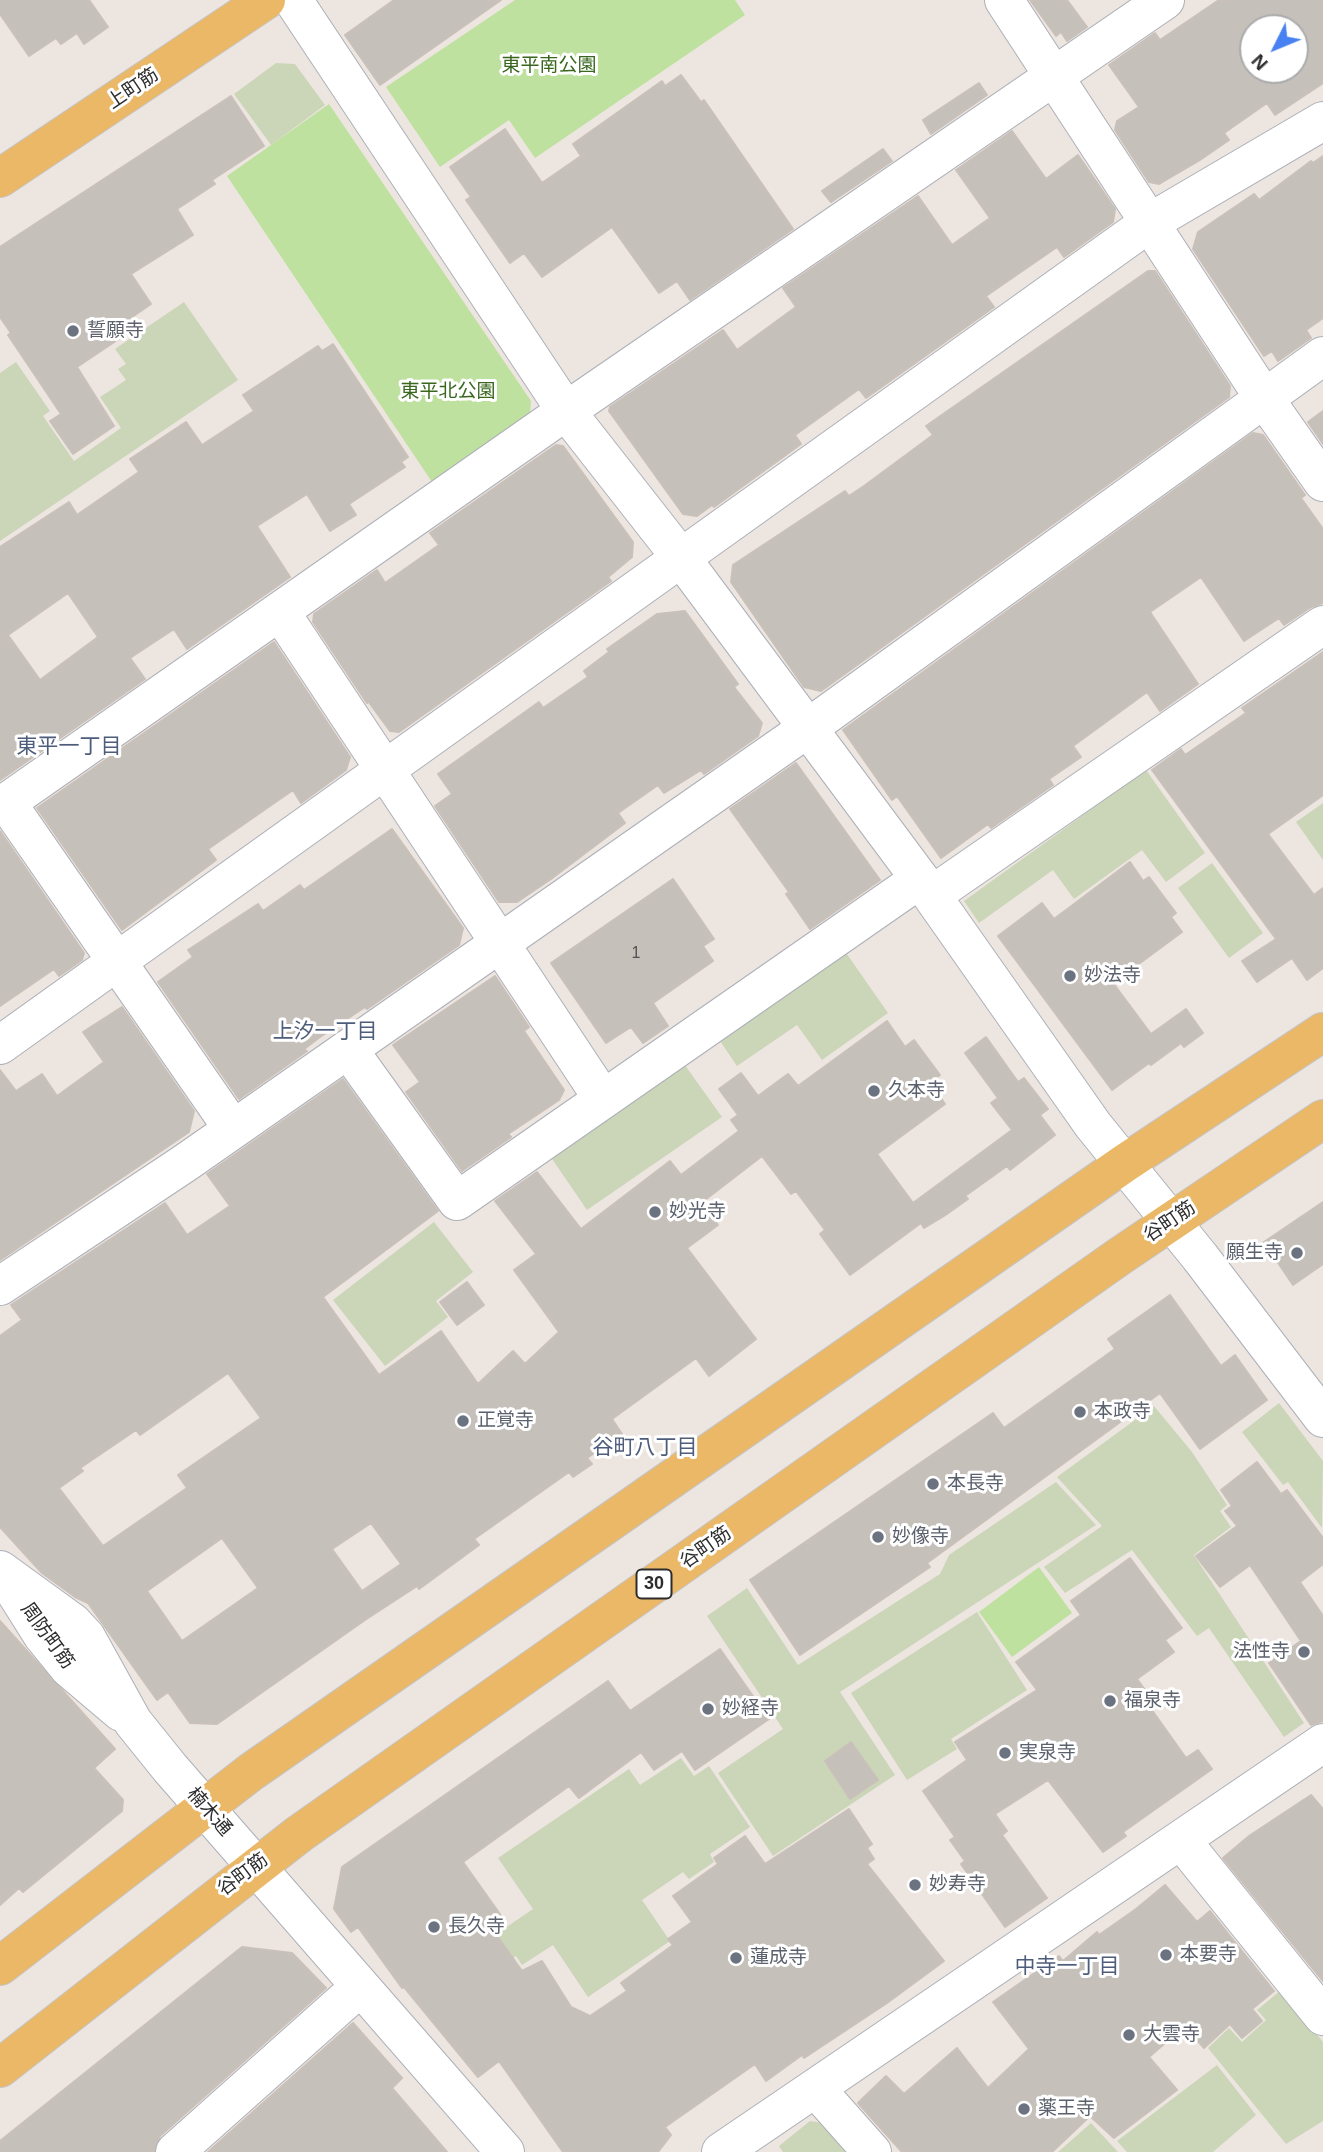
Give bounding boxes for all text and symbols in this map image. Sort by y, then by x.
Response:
north arrow [1239,14,1309,84]
text: N [1247,50,1272,74]
park label: 東平南公園 [502,55,596,77]
street label: 上町筋 [103,64,163,114]
place label: 誓願寺 [87,320,144,342]
marker: 誓願寺 [65,323,81,339]
park label: 東平北公園 [401,381,495,403]
district label: 東平一丁目 [17,734,121,760]
house number: 1 [632,944,640,964]
place label: 妙法寺 [1084,965,1141,987]
marker: 妙法寺 [1062,968,1078,984]
district label: 上汐一丁目 [273,1019,377,1045]
place label: 久本寺 [888,1080,945,1102]
marker: 久本寺 [866,1083,882,1099]
street label: 谷町筋 [1140,1197,1200,1247]
place label: 妙光寺 [669,1201,726,1223]
marker: 妙光寺 [647,1204,663,1220]
place label: 願生寺 [1226,1242,1283,1264]
marker: 願生寺 [1289,1245,1305,1261]
place label: 本政寺 [1094,1401,1151,1423]
marker: 本政寺 [1072,1404,1088,1420]
place label: 正覚寺 [477,1410,534,1432]
marker: 正覚寺 [455,1413,471,1429]
district label: 谷町八丁目 [593,1435,697,1461]
place label: 本長寺 [947,1473,1004,1495]
marker: 本長寺 [925,1476,941,1492]
street label: 谷町筋 [676,1522,736,1574]
place label: 妙像寺 [892,1526,949,1548]
marker: 妙像寺 [870,1529,886,1545]
road number: 30 [636,1569,672,1598]
street label: 周防町筋 [15,1599,79,1673]
place label: 法性寺 [1233,1641,1290,1663]
marker: 法性寺 [1296,1644,1312,1660]
place label: 福泉寺 [1124,1690,1181,1712]
marker: 福泉寺 [1102,1693,1118,1709]
place label: 妙経寺 [722,1698,779,1720]
marker: 妙経寺 [700,1701,716,1717]
place label: 実泉寺 [1019,1742,1076,1764]
marker: 実泉寺 [997,1745,1013,1761]
street label: 楠木通 [182,1783,236,1841]
street label: 谷町筋 [213,1849,273,1901]
place label: 妙寿寺 [929,1874,986,1896]
marker: 妙寿寺 [907,1877,923,1893]
place label: 長久寺 [448,1916,505,1938]
marker: 長久寺 [426,1919,442,1935]
place label: 本要寺 [1180,1944,1237,1966]
place label: 蓮成寺 [750,1947,807,1969]
marker: 本要寺 [1158,1947,1174,1963]
marker: 蓮成寺 [728,1950,744,1966]
district label: 中寺一丁目 [1015,1954,1119,1980]
place label: 大雲寺 [1143,2024,1200,2046]
marker: 大雲寺 [1121,2027,1137,2043]
place label: 薬王寺 [1038,2098,1095,2120]
marker: 薬王寺 [1016,2101,1032,2117]

